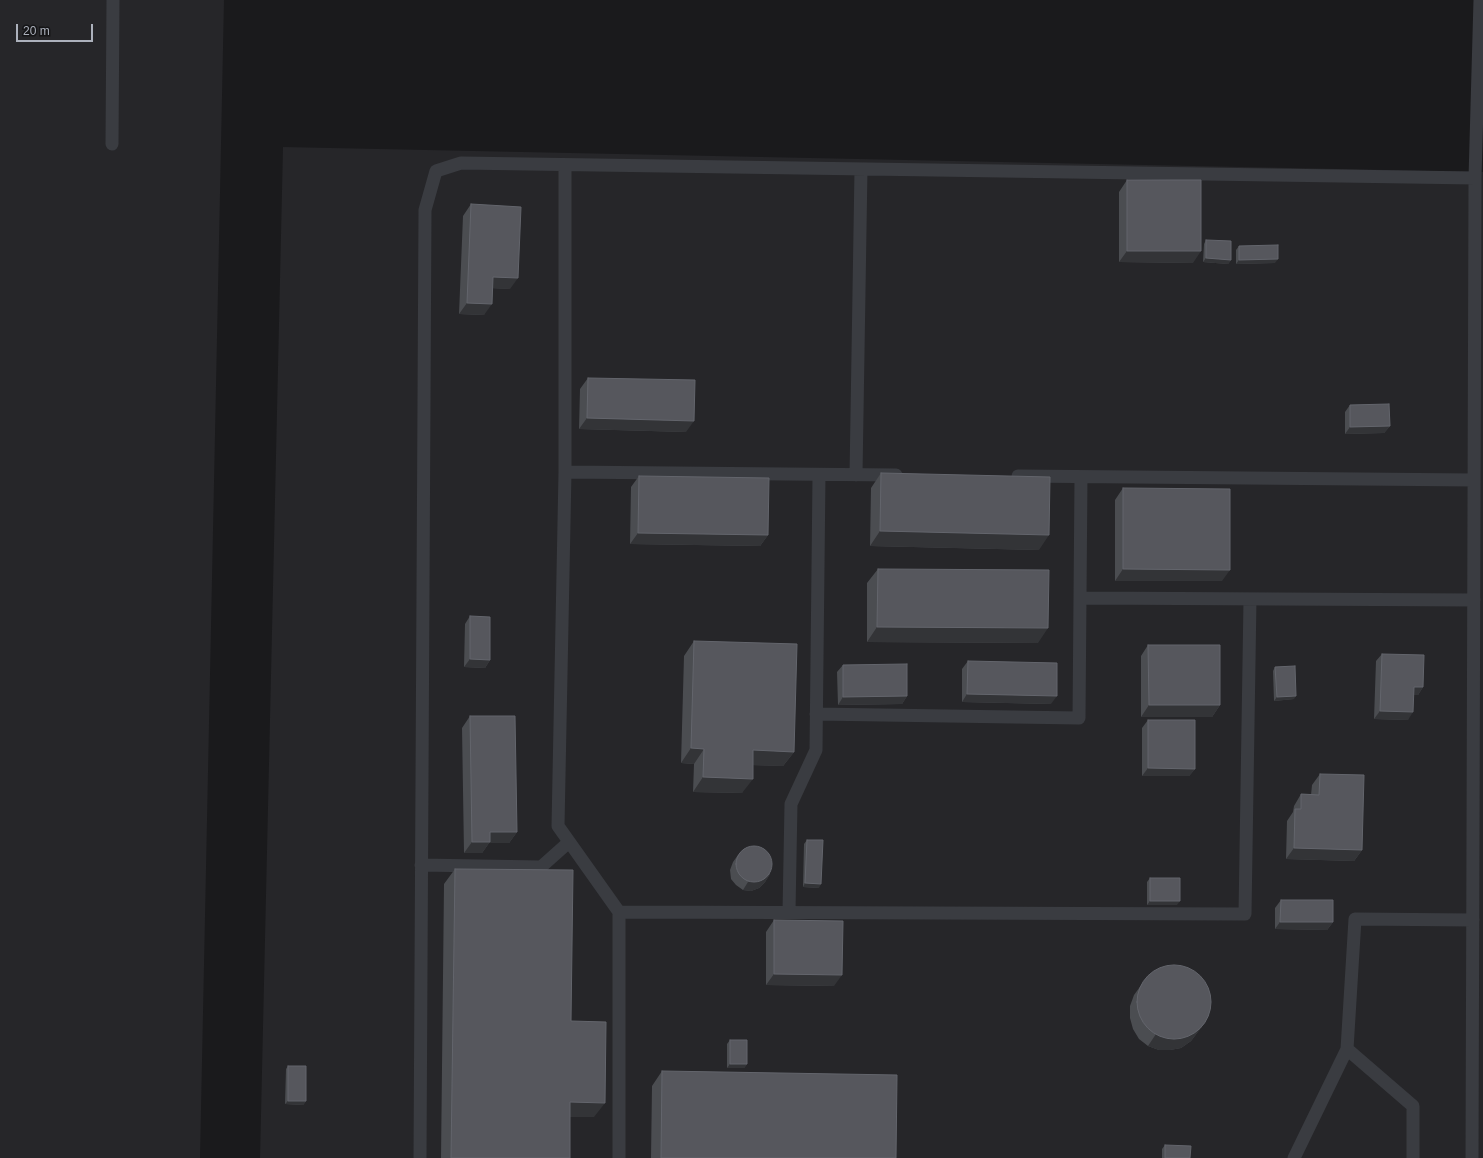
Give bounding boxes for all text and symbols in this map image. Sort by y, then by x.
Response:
scale bar [18,16,95,42]
text: 20 m [23,24,50,38]

